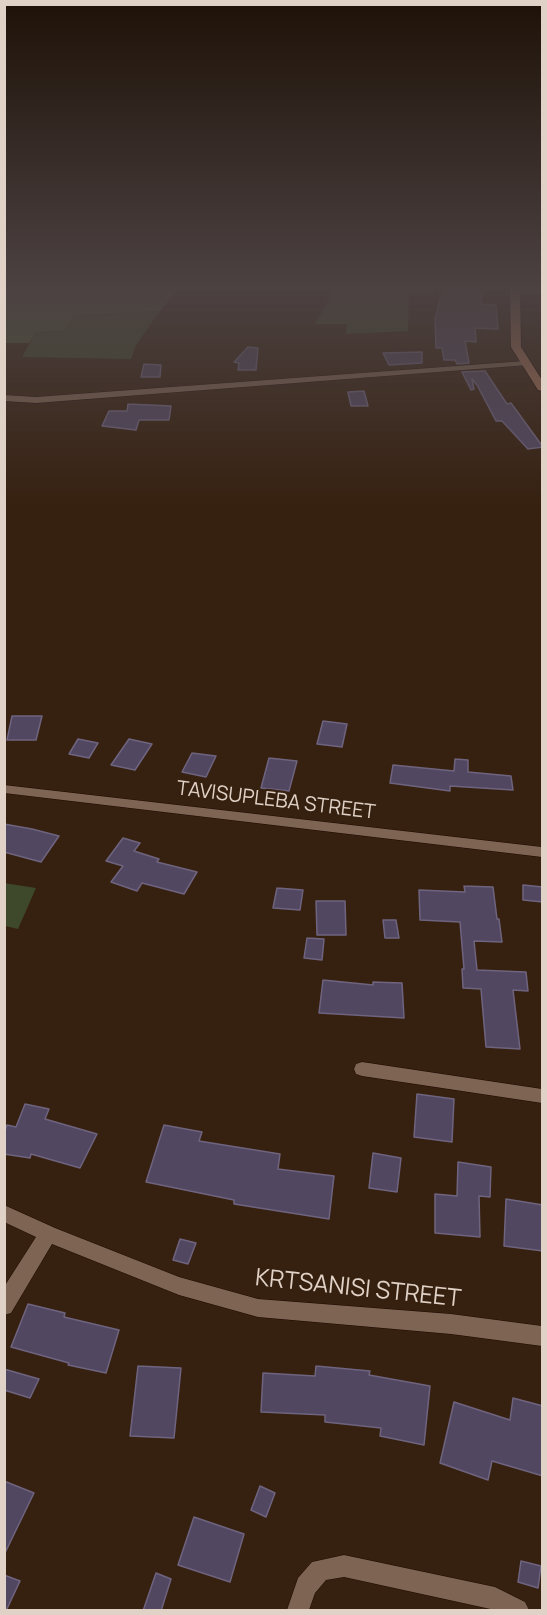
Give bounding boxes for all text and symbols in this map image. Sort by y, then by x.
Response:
street label: TAVISUPLEBA STREET [175,777,377,825]
street label: KRTSANISI STREET [254,1264,462,1314]

